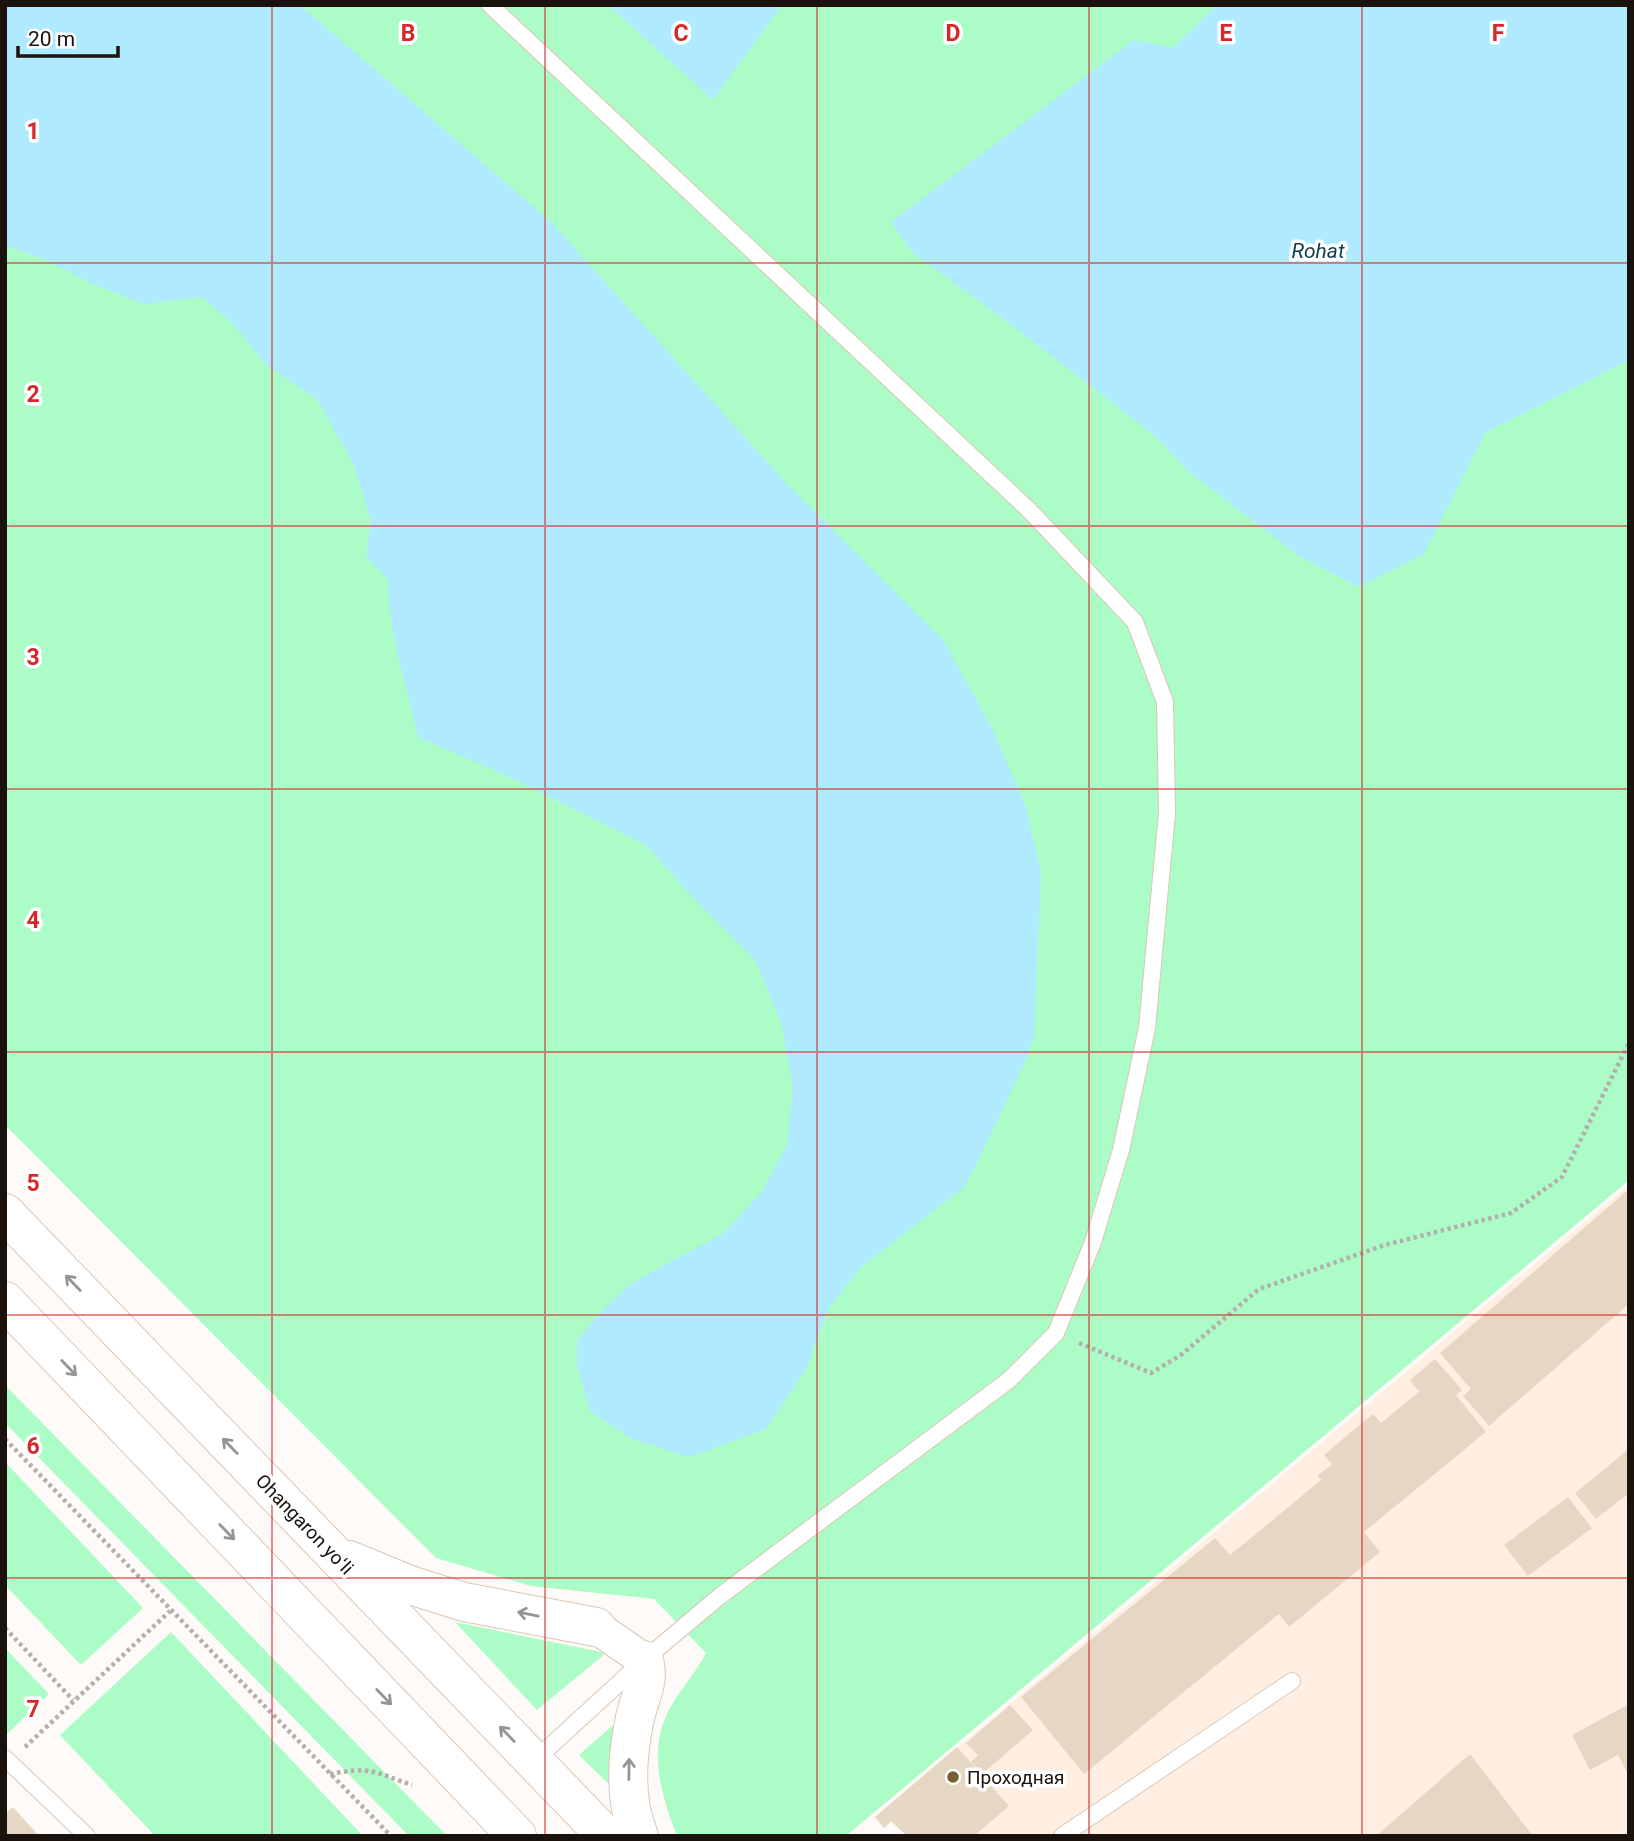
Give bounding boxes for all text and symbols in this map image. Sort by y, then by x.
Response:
scale bar [18,14,117,58]
text: B [401,20,415,47]
text: C [673,20,689,47]
text: D [946,20,960,47]
text: E [1220,20,1233,47]
text: F [1492,20,1505,47]
text: 20 m [28,27,75,51]
text: 1 [26,118,40,145]
water label: Rohat [1291,239,1345,263]
text: 2 [26,381,40,408]
text: 3 [26,644,40,671]
text: 4 [26,907,40,934]
text: 5 [26,1170,40,1197]
one-way arrow [64,1274,81,1291]
one-way arrow [61,1359,78,1376]
text: 6 [26,1433,40,1460]
one-way arrow [222,1438,239,1455]
street label: Ohangaron yoʻli [251,1469,358,1579]
one-way arrow [218,1523,235,1540]
one-way arrow [517,1607,540,1620]
one-way arrow [375,1688,392,1705]
text: 7 [26,1696,40,1723]
one-way arrow [499,1725,516,1742]
one-way arrow [623,1758,636,1781]
place label: Проходная [967,1766,1064,1789]
marker: Проходная [945,1769,961,1785]

